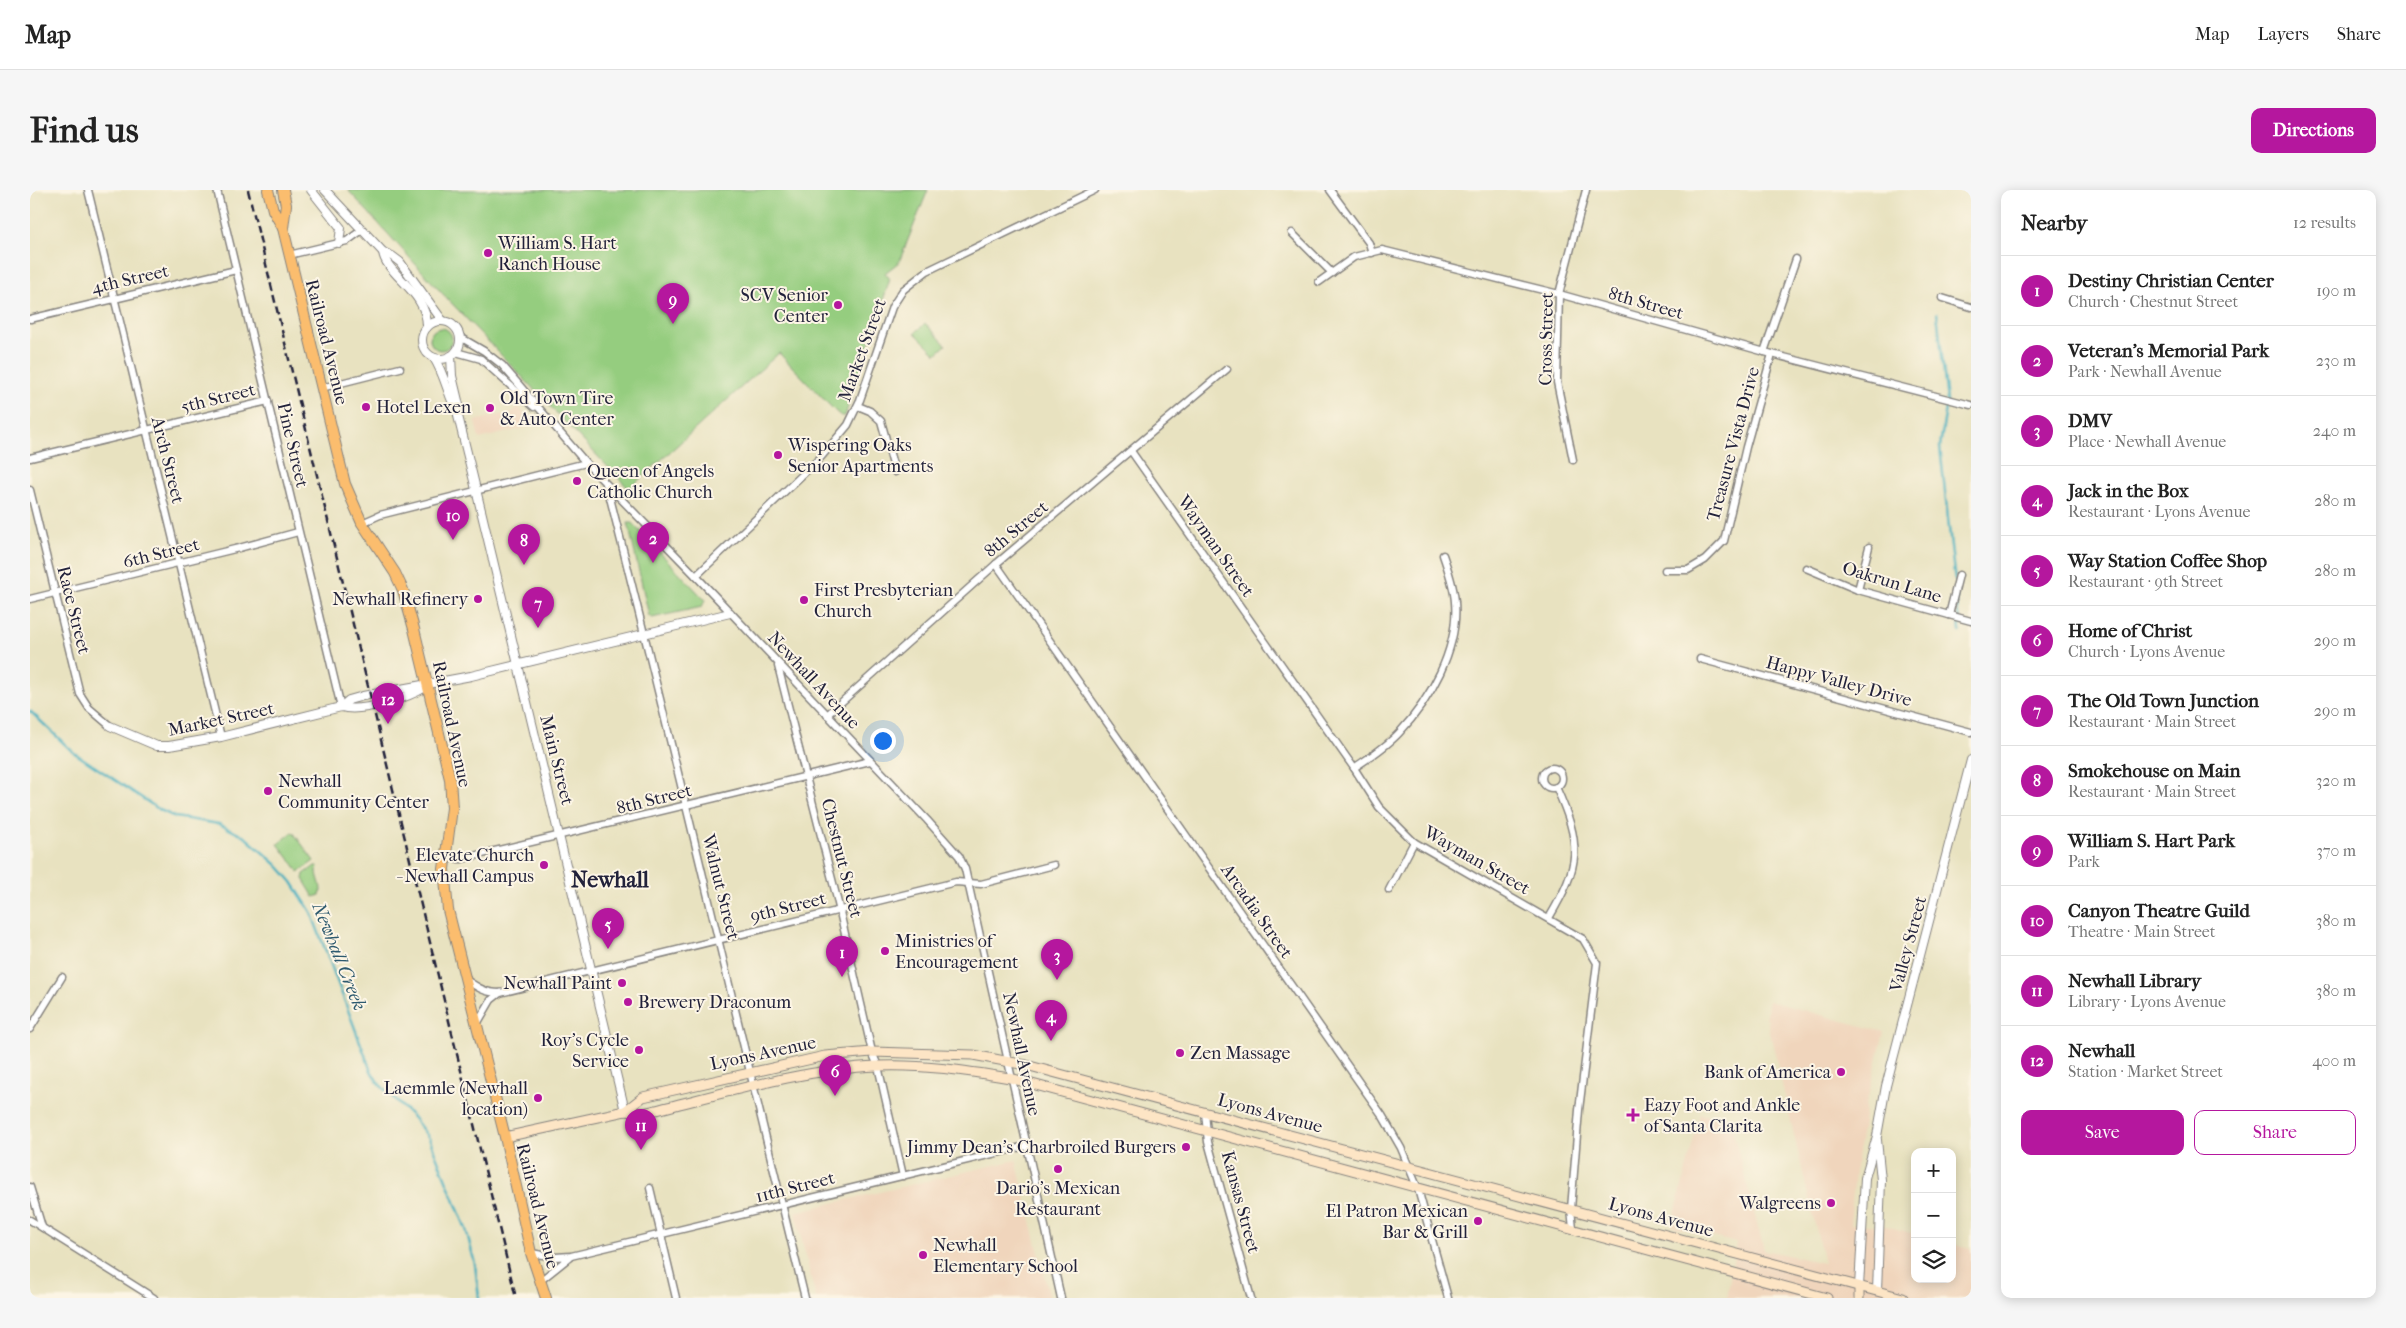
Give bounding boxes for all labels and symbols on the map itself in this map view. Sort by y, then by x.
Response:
place label: William S. Hart Ranch House [497,233,617,275]
marker: William S. Hart Ranch House [482,247,494,259]
street label: 4th Street [89,260,171,299]
street label: Railroad Avenue [301,277,352,407]
pin: 9 [657,283,689,324]
street label: 8th Street [1606,283,1686,324]
place label: SCV Senior Center [740,285,828,327]
street label: Cross Street [1535,292,1558,386]
street label: Market Street [834,295,891,404]
marker: SCV Senior Center [832,299,844,311]
street label: Treasure Vista Drive [1703,365,1764,524]
street label: 5th Street [179,379,258,418]
place label: Old Town Tire & Auto Center [500,388,614,430]
place label: Hotel Lexen [376,397,472,418]
street label: Pine Street [273,400,313,490]
marker: Hotel Lexen [360,401,372,413]
marker: Old Town Tire & Auto Center [484,402,496,414]
street label: Arch Street [146,414,189,506]
place label: Wispering Oaks Senior Apartments [787,435,934,477]
marker: Wispering Oaks Senior Apartments [772,449,784,461]
place label: Queen of Angels Catholic Church [587,461,714,503]
marker: Queen of Angels Catholic Church [571,475,583,487]
street label: Wayman Street [1172,491,1259,602]
street label: 8th Street [980,496,1053,562]
pin: 10 [437,499,469,540]
pin: 2 [637,522,669,563]
pin: 8 [508,524,540,565]
street label: 6th Street [121,534,202,573]
street label: Oakrun Lane [1840,557,1944,608]
street label: Race Street [52,564,95,657]
place label: First Presbyterian Church [814,580,954,622]
pin: 7 [522,587,554,628]
place label: Newhall Refinery [332,589,469,610]
marker: Newhall Refinery [472,593,484,605]
marker: First Presbyterian Church [798,594,810,606]
street label: Newhall Avenue [763,627,864,734]
street label: Happy Valley Drive [1764,652,1914,711]
street label: Railroad Avenue [428,659,475,789]
pin: 12 [372,683,404,724]
street label: Market Street [166,698,277,741]
street label: Main Street [535,713,578,808]
your location [870,728,896,754]
place label: Newhall Community Center [278,771,429,813]
street label: 8th Street [614,780,695,819]
marker: Newhall Community Center [262,785,274,797]
street label: Chestnut Street [817,796,867,921]
street label: Wayman Street [1419,821,1534,900]
street label: Walnut Street [697,831,744,943]
place label: Elevate Church - Newhall Campus [396,845,534,887]
marker: Elevate Church - Newhall Campus [538,859,550,871]
street label: Arcadia Street [1216,859,1297,963]
district label: Newhall [571,867,650,893]
street label: 9th Street [748,888,829,927]
street label: Valley Street [1885,893,1931,995]
water label: Newhall Creek [307,898,371,1014]
pin: 5 [592,908,624,949]
place label: Ministries of Encouragement [895,931,1019,973]
pin: 1 [826,936,858,977]
pin: 3 [1041,939,1073,980]
marker: Ministries of Encouragement [879,945,891,957]
place label: Newhall Paint [503,973,613,994]
marker: Newhall Paint [616,977,628,989]
street label: Newhall Avenue [998,990,1045,1118]
place label: Brewery Draconum [638,992,791,1013]
marker: Brewery Draconum [622,996,634,1008]
pin: 4 [1035,1000,1067,1041]
place label: Roy's Cycle Service [540,1030,629,1072]
street label: Lyons Avenue [708,1032,818,1075]
place label: Zen Massage [1190,1043,1290,1064]
marker: Roy's Cycle Service [633,1044,645,1056]
marker: Zen Massage [1174,1047,1186,1059]
pin: 6 [819,1055,851,1096]
place label: Bank of America [1704,1062,1832,1083]
marker: Bank of America [1835,1066,1847,1078]
place label: Laemmle (Newhall location) [383,1078,528,1120]
street label: Lyons Avenue [1215,1089,1325,1138]
marker: Laemmle (Newhall location) [532,1092,544,1104]
place label: Eazy Foot and Ankle of Santa Clarita [1644,1095,1800,1137]
marker: Eazy Foot and Ankle of Santa Clarita [1626,1108,1640,1122]
pin: 11 [625,1109,657,1150]
place label: Jimmy Dean's Charbroiled Burgers [905,1137,1176,1158]
street label: Railroad Avenue [512,1141,563,1271]
marker: Jimmy Dean's Charbroiled Burgers [1180,1141,1192,1153]
street label: Kansas Street [1217,1149,1264,1256]
marker: Dario's Mexican Restaurant [1052,1163,1064,1175]
street label: 11th Street [753,1167,837,1207]
place label: Dario's Mexican Restaurant [996,1178,1121,1220]
street label: Lyons Avenue [1606,1193,1716,1242]
place label: Walgreens [1738,1193,1821,1214]
marker: Walgreens [1825,1197,1837,1209]
place label: El Patron Mexican Bar & Grill [1326,1201,1469,1243]
marker: El Patron Mexican Bar & Grill [1472,1215,1484,1227]
place label: Newhall Elementary School [933,1235,1078,1277]
marker: Newhall Elementary School [917,1249,929,1261]

